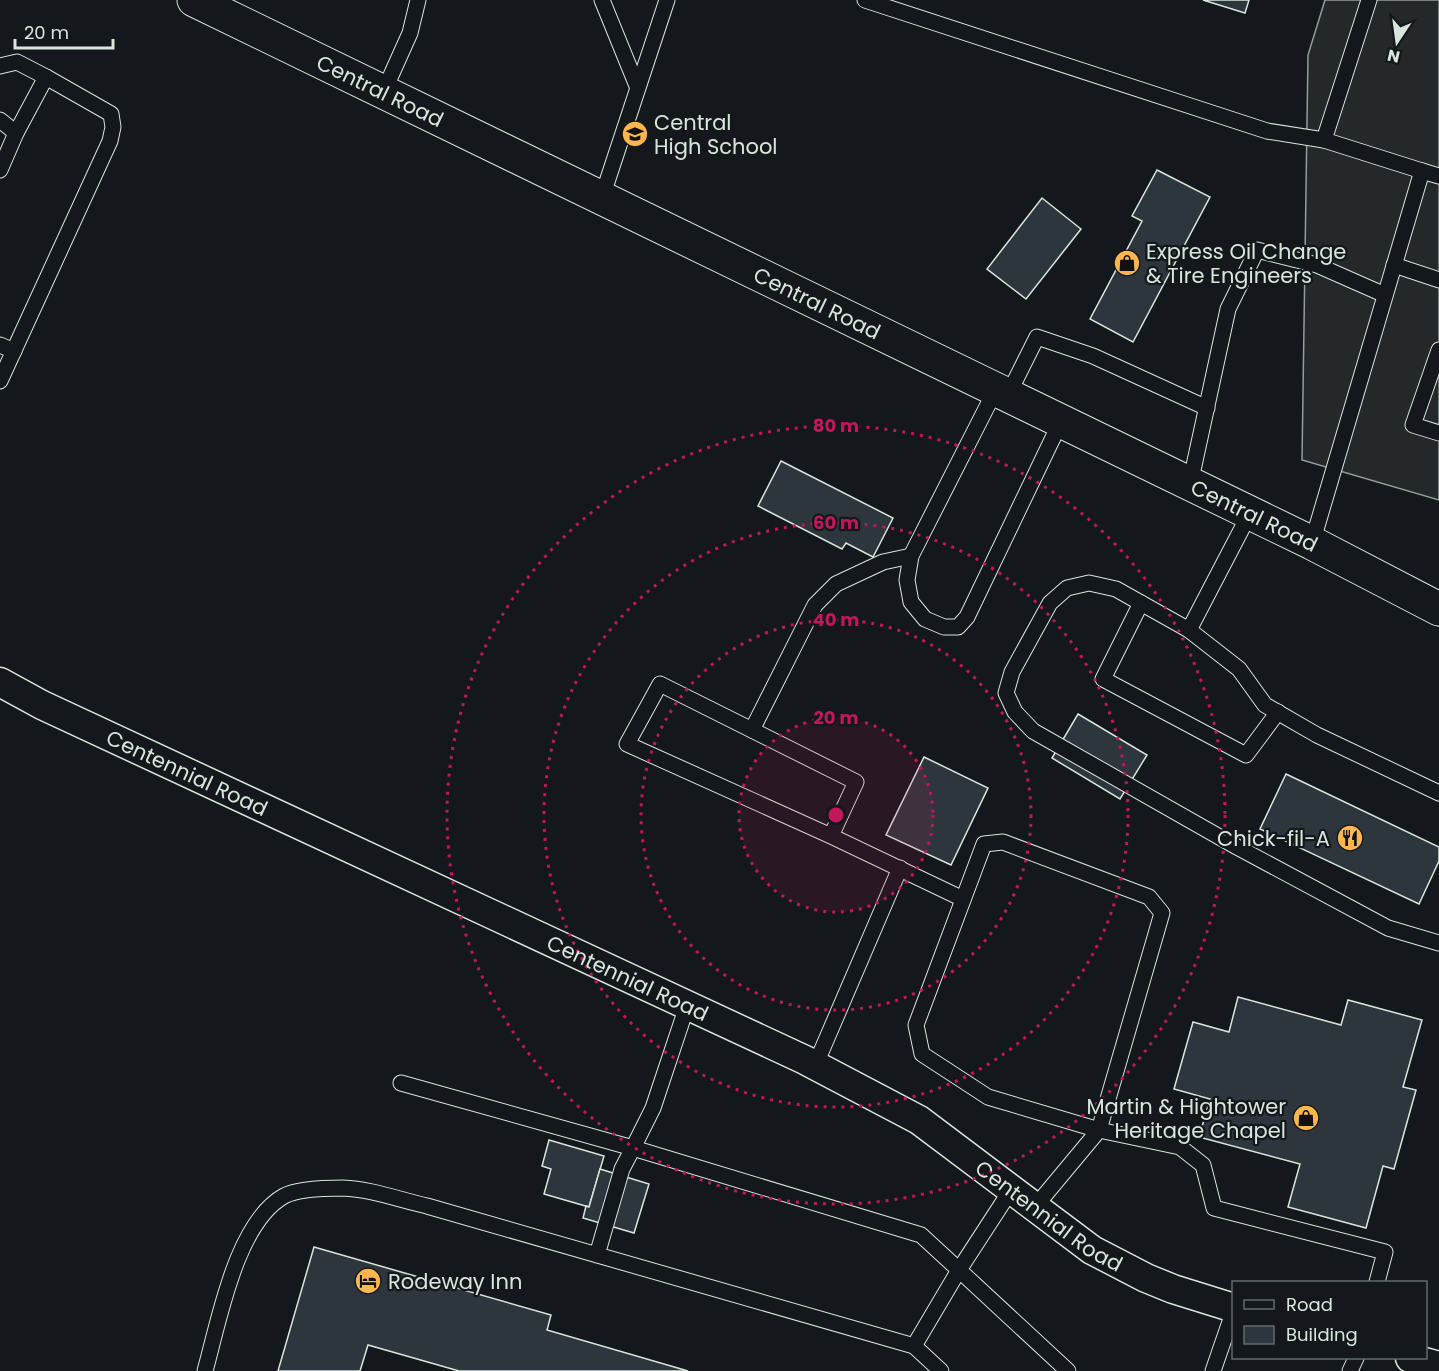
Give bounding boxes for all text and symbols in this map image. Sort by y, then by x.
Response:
scale bar [15,12,112,50]
north arrow [1367,12,1427,72]
text: 20 m [24,20,69,45]
text: N [1385,44,1402,69]
street label: Central Road [312,47,449,134]
place label: Central High School [654,108,778,161]
school or university icon: Central High School [620,119,650,149]
place label: Express Oil Change & Tire Engineers [1146,237,1346,290]
shop icon: Express Oil Change & Tire Engineers [1112,248,1142,278]
street label: Central Road [749,260,886,346]
text: 80 m [813,413,859,438]
street label: Central Road [1186,472,1323,558]
text: 60 m [813,510,859,535]
text: 40 m [813,607,859,632]
text: 20 m [814,705,858,730]
street label: Centennial Road [102,722,273,823]
centre of rings [826,805,846,825]
restaurant icon: Chick-fil-A [1335,823,1365,853]
place label: Chick-fil-A [1217,824,1330,853]
street label: Centennial Road [542,927,713,1028]
place label: Martin & Hightower Heritage Chapel [1086,1092,1286,1145]
shop icon: Martin & Hightower Heritage Chapel [1291,1103,1321,1133]
street label: Centennial Road [970,1153,1128,1278]
hotel icon: Rodeway Inn [353,1266,383,1296]
place label: Rodeway Inn [388,1267,522,1296]
legend [1232,1281,1427,1359]
text: Road [1286,1292,1333,1317]
text: Building [1286,1322,1358,1347]

